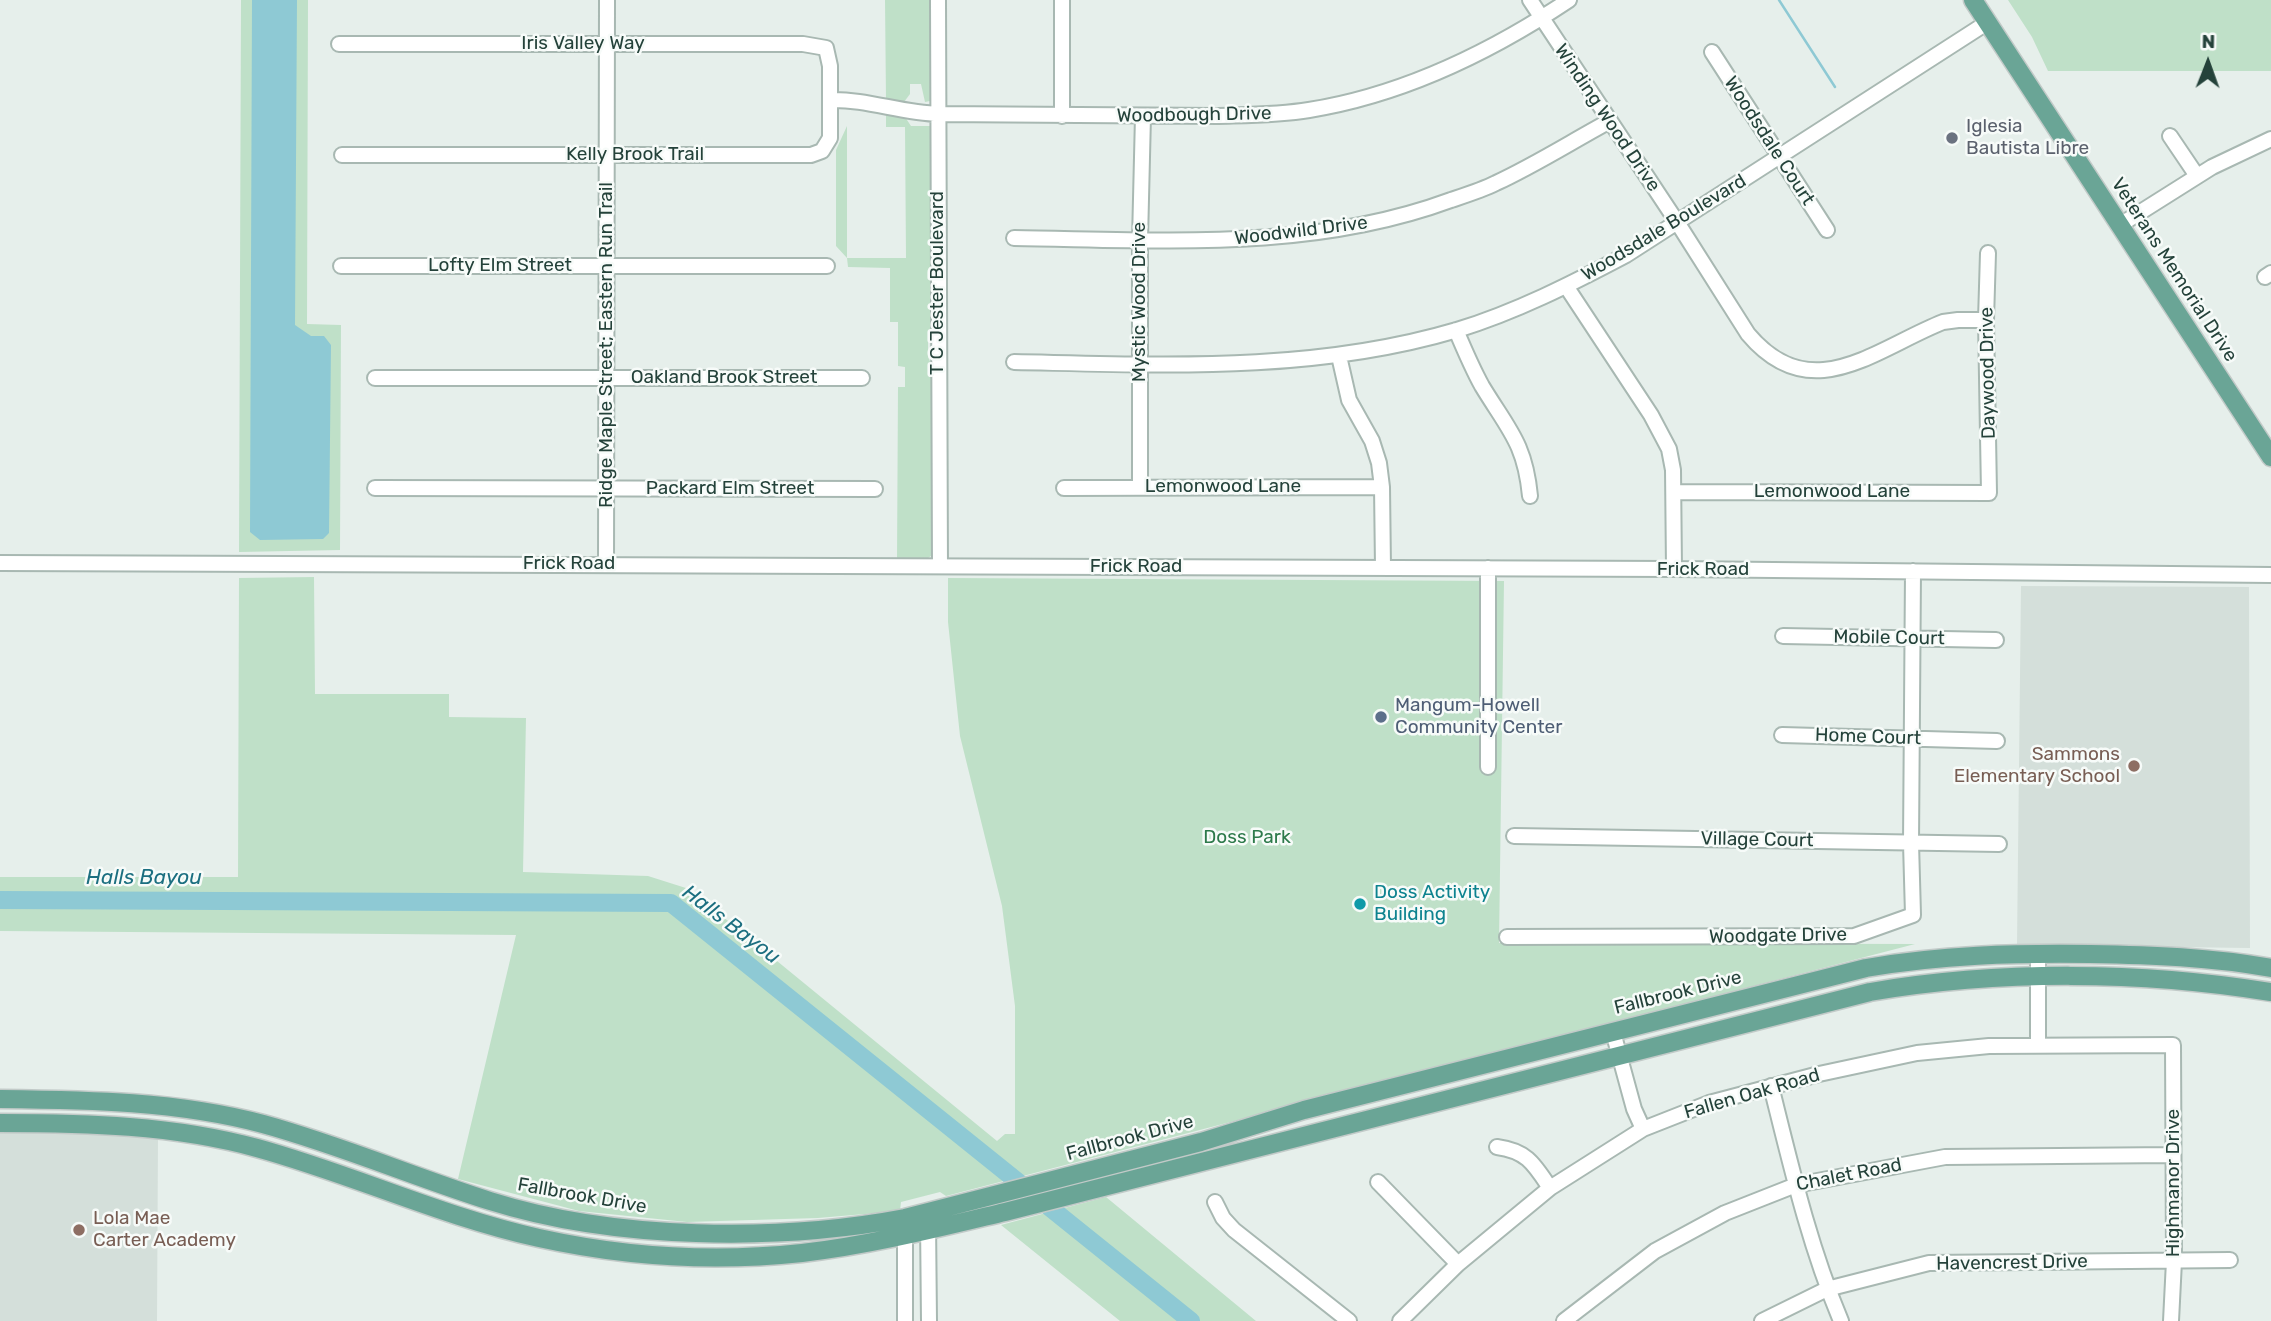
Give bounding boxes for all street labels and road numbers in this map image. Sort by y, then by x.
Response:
street label: Iris Valley Way [521,33,645,55]
street label: Winding Wood Drive [1549,40,1665,196]
street label: Woodsdale Court [1719,72,1819,210]
street label: Woodbough Drive [1116,102,1272,128]
street label: Kelly Brook Trail [566,144,704,166]
street label: Woodsdale Boulevard [1577,170,1751,286]
street label: Veterans Memorial Drive [2106,174,2242,366]
street label: Ridge Maple Street; Eastern Run Trail [596,182,618,508]
street label: T C Jester Boulevard [927,191,949,375]
street label: Woodwild Drive [1233,212,1369,250]
street label: Mystic Wood Drive [1129,222,1151,382]
street label: Lofty Elm Street [428,255,572,277]
street label: Daywood Drive [1975,307,2001,439]
street label: Oakland Brook Street [631,367,817,389]
street label: Lemonwood Lane [1145,476,1301,498]
street label: Packard Elm Street [646,478,814,500]
street label: Lemonwood Lane [1754,481,1910,503]
street label: Frick Road [523,553,615,575]
street label: Frick Road [1090,556,1182,578]
street label: Frick Road [1657,559,1749,581]
street label: Mobile Court [1833,626,1945,650]
street label: Home Court [1814,724,1922,750]
street label: Village Court [1700,828,1814,852]
street label: Woodgate Drive [1709,923,1847,949]
street label: Fallbrook Drive [1612,966,1744,1020]
street label: Fallen Oak Road [1682,1064,1822,1124]
street label: Highmanor Drive [2163,1109,2185,1257]
street label: Fallbrook Drive [1064,1110,1196,1166]
street label: Chalet Road [1794,1154,1904,1196]
street label: Fallbrook Drive [516,1173,648,1219]
street label: Havencrest Drive [1936,1250,2088,1276]

